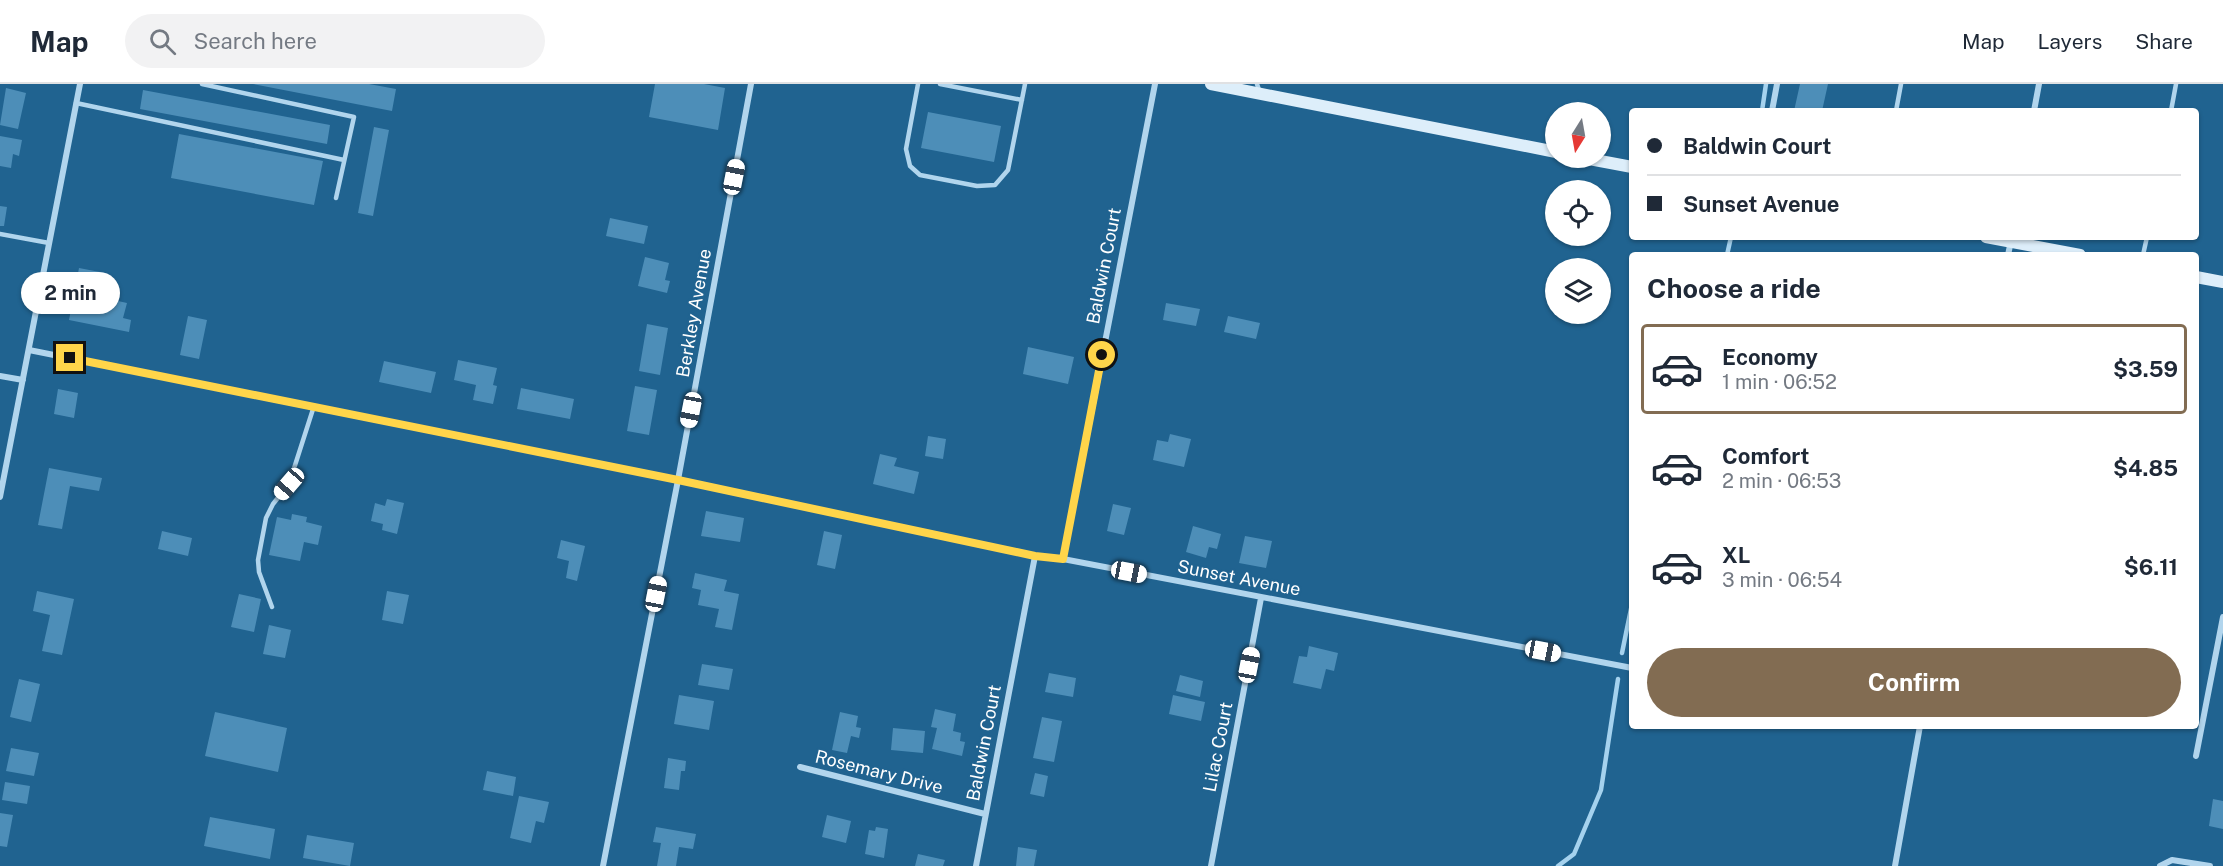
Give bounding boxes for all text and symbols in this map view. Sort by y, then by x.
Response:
search box [125,14,545,68]
text: Map [30,25,89,58]
icon: search [146,25,179,58]
text: Search here [194,28,317,54]
text: Map [1962,29,2005,54]
text: Layers [2038,29,2102,54]
text: Share [2135,29,2193,54]
north arrow [1545,102,1611,168]
map controls [1545,102,1611,324]
text: Baldwin Court [1683,133,1832,159]
car [722,158,746,196]
button: locate [1545,180,1611,246]
text: Sunset Avenue [1683,191,1839,217]
street label: Baldwin Court [1082,206,1125,326]
street label: Berkley Avenue [672,247,715,379]
button: layers [1545,258,1611,324]
callout: 2 min [20,271,119,313]
text: Choose a ride [1647,272,1821,304]
text: 2 min [44,281,97,305]
route start [1088,341,1115,368]
icon: car [1650,342,1704,396]
route end [56,344,83,371]
text: Economy [1722,344,1818,370]
text: $3.59 [2113,356,2178,382]
text: 1 min · 06:52 [1722,370,1837,394]
car [679,391,703,429]
icon: car [1650,441,1704,495]
text: Comfort [1722,443,1809,469]
text: $4.85 [2113,455,2178,481]
car [270,465,308,503]
text: 2 min · 06:53 [1722,469,1841,493]
icon: car [1650,540,1704,594]
text: XL [1722,542,1750,568]
text: $6.11 [2124,554,2178,580]
street label: Sunset Avenue [1176,555,1302,600]
car [1110,560,1148,584]
text: 3 min · 06:54 [1722,568,1842,592]
car [644,575,668,613]
car [1524,639,1562,663]
car [1237,646,1261,684]
button: Confirm [1647,648,2181,717]
street label: Baldwin Court [962,683,1005,803]
street label: Lilac Court [1199,700,1237,794]
street label: Rosemary Drive [813,745,945,798]

